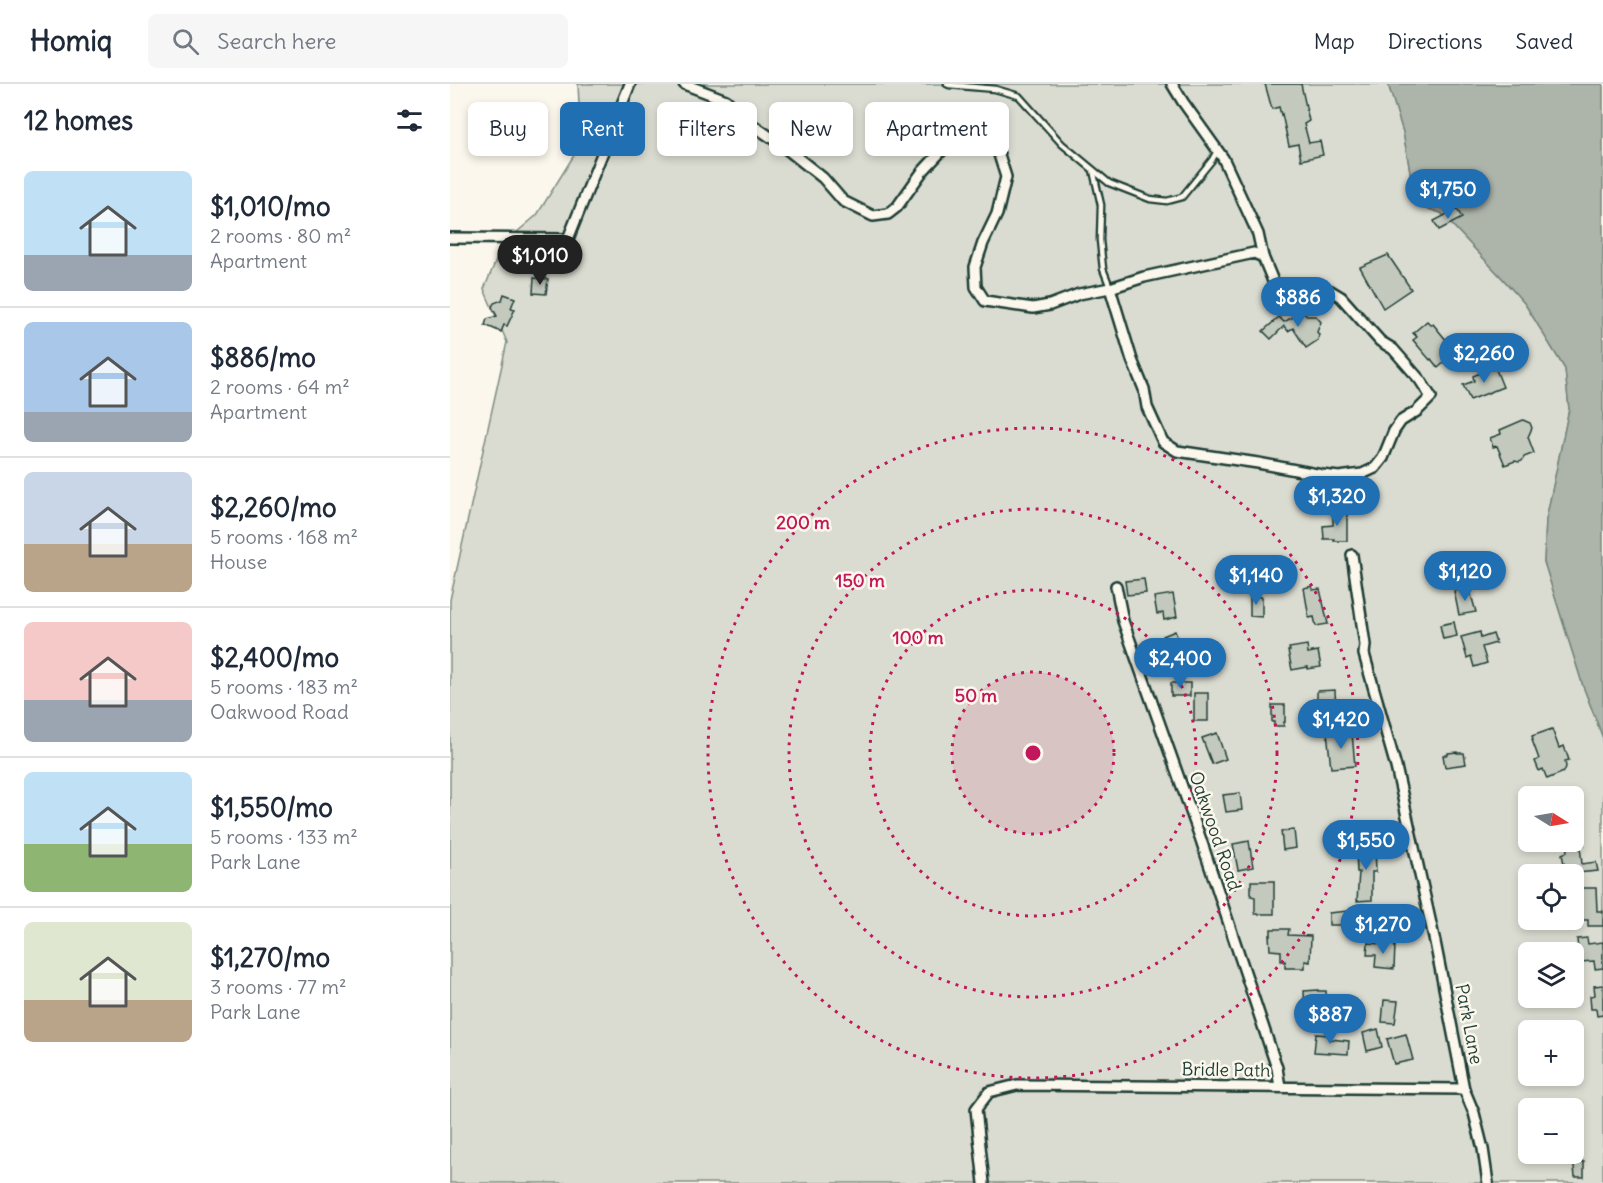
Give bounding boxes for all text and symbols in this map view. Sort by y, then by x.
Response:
search box [148,14,568,68]
text: Homiq [30,23,112,59]
icon: search [169,25,202,58]
text: Search here [217,27,336,55]
text: Map [1314,28,1355,55]
text: Directions [1388,28,1482,55]
text: Saved [1515,28,1573,55]
chip: Buy [468,102,548,156]
chip: Rent [560,102,645,156]
chip: Filters [657,102,757,156]
chip: New [769,102,853,156]
chip: Apartment [865,102,1009,156]
text: 12 homes [24,104,133,137]
icon: filters [393,104,426,137]
pin: $1,750 [1399,169,1497,220]
text: $1,750 [1419,176,1477,201]
text: $1,010/mo [210,190,331,223]
icon: home [72,195,144,267]
text: 2 rooms · 80 m² [210,223,351,248]
pin: $1,010 [491,235,589,286]
text: $1,010 [511,242,569,267]
text: Apartment [210,248,307,273]
pin: $886 [1262,277,1334,328]
text: $886 [1275,284,1321,309]
pin: $2,260 [1435,333,1533,384]
text: $2,260 [1453,340,1515,365]
text: $886/mo [210,341,316,374]
icon: home [72,346,144,418]
text: 2 rooms · 64 m² [210,374,350,399]
text: Apartment [210,399,307,424]
pin: $1,320 [1288,476,1386,527]
text: $1,320 [1308,483,1366,508]
text: $2,260/mo [210,491,337,524]
icon: home [72,496,144,568]
text: 200 m [776,511,830,534]
text: 5 rooms · 168 m² [210,524,358,549]
text: House [210,549,267,574]
pin: $1,120 [1416,551,1514,602]
pin: $1,140 [1207,555,1305,606]
text: $1,120 [1438,558,1492,583]
text: $1,140 [1229,562,1283,587]
text: 150 m [835,569,885,592]
text: 100 m [893,626,944,649]
pin: $2,400 [1131,638,1229,689]
text: $2,400/mo [210,641,339,674]
text: $2,400 [1148,645,1212,670]
icon: home [72,646,144,718]
text: 5 rooms · 183 m² [210,674,358,699]
text: 50 m [955,684,997,707]
text: Oakwood Road [210,699,349,724]
pin: $1,420 [1292,699,1390,750]
text: $1,420 [1312,706,1370,731]
centre of rings [1023,743,1043,763]
street label: Oakwood Road [1184,768,1247,894]
north arrow [1518,786,1584,852]
map controls [1518,786,1584,1164]
text: $1,550/mo [210,791,333,824]
icon: home [72,796,144,868]
pin: $1,550 [1317,820,1415,871]
text: 5 rooms · 133 m² [210,824,358,849]
text: $1,550 [1336,827,1396,852]
text: Park Lane [210,849,301,874]
button: locate [1518,864,1584,930]
pin: $1,270 [1334,904,1432,955]
text: $1,270 [1355,911,1411,936]
text: $1,270/mo [210,941,330,974]
button: layers [1518,942,1584,1008]
icon: home [72,946,144,1018]
text: 3 rooms · 77 m² [210,974,347,999]
street label: Park Lane [1450,982,1489,1066]
pin: $887 [1294,994,1366,1045]
text: Park Lane [210,999,301,1024]
text: $887 [1308,1001,1352,1026]
button: + [1518,1020,1584,1086]
street label: Bridle Path [1181,1057,1271,1082]
button: − [1518,1098,1584,1164]

